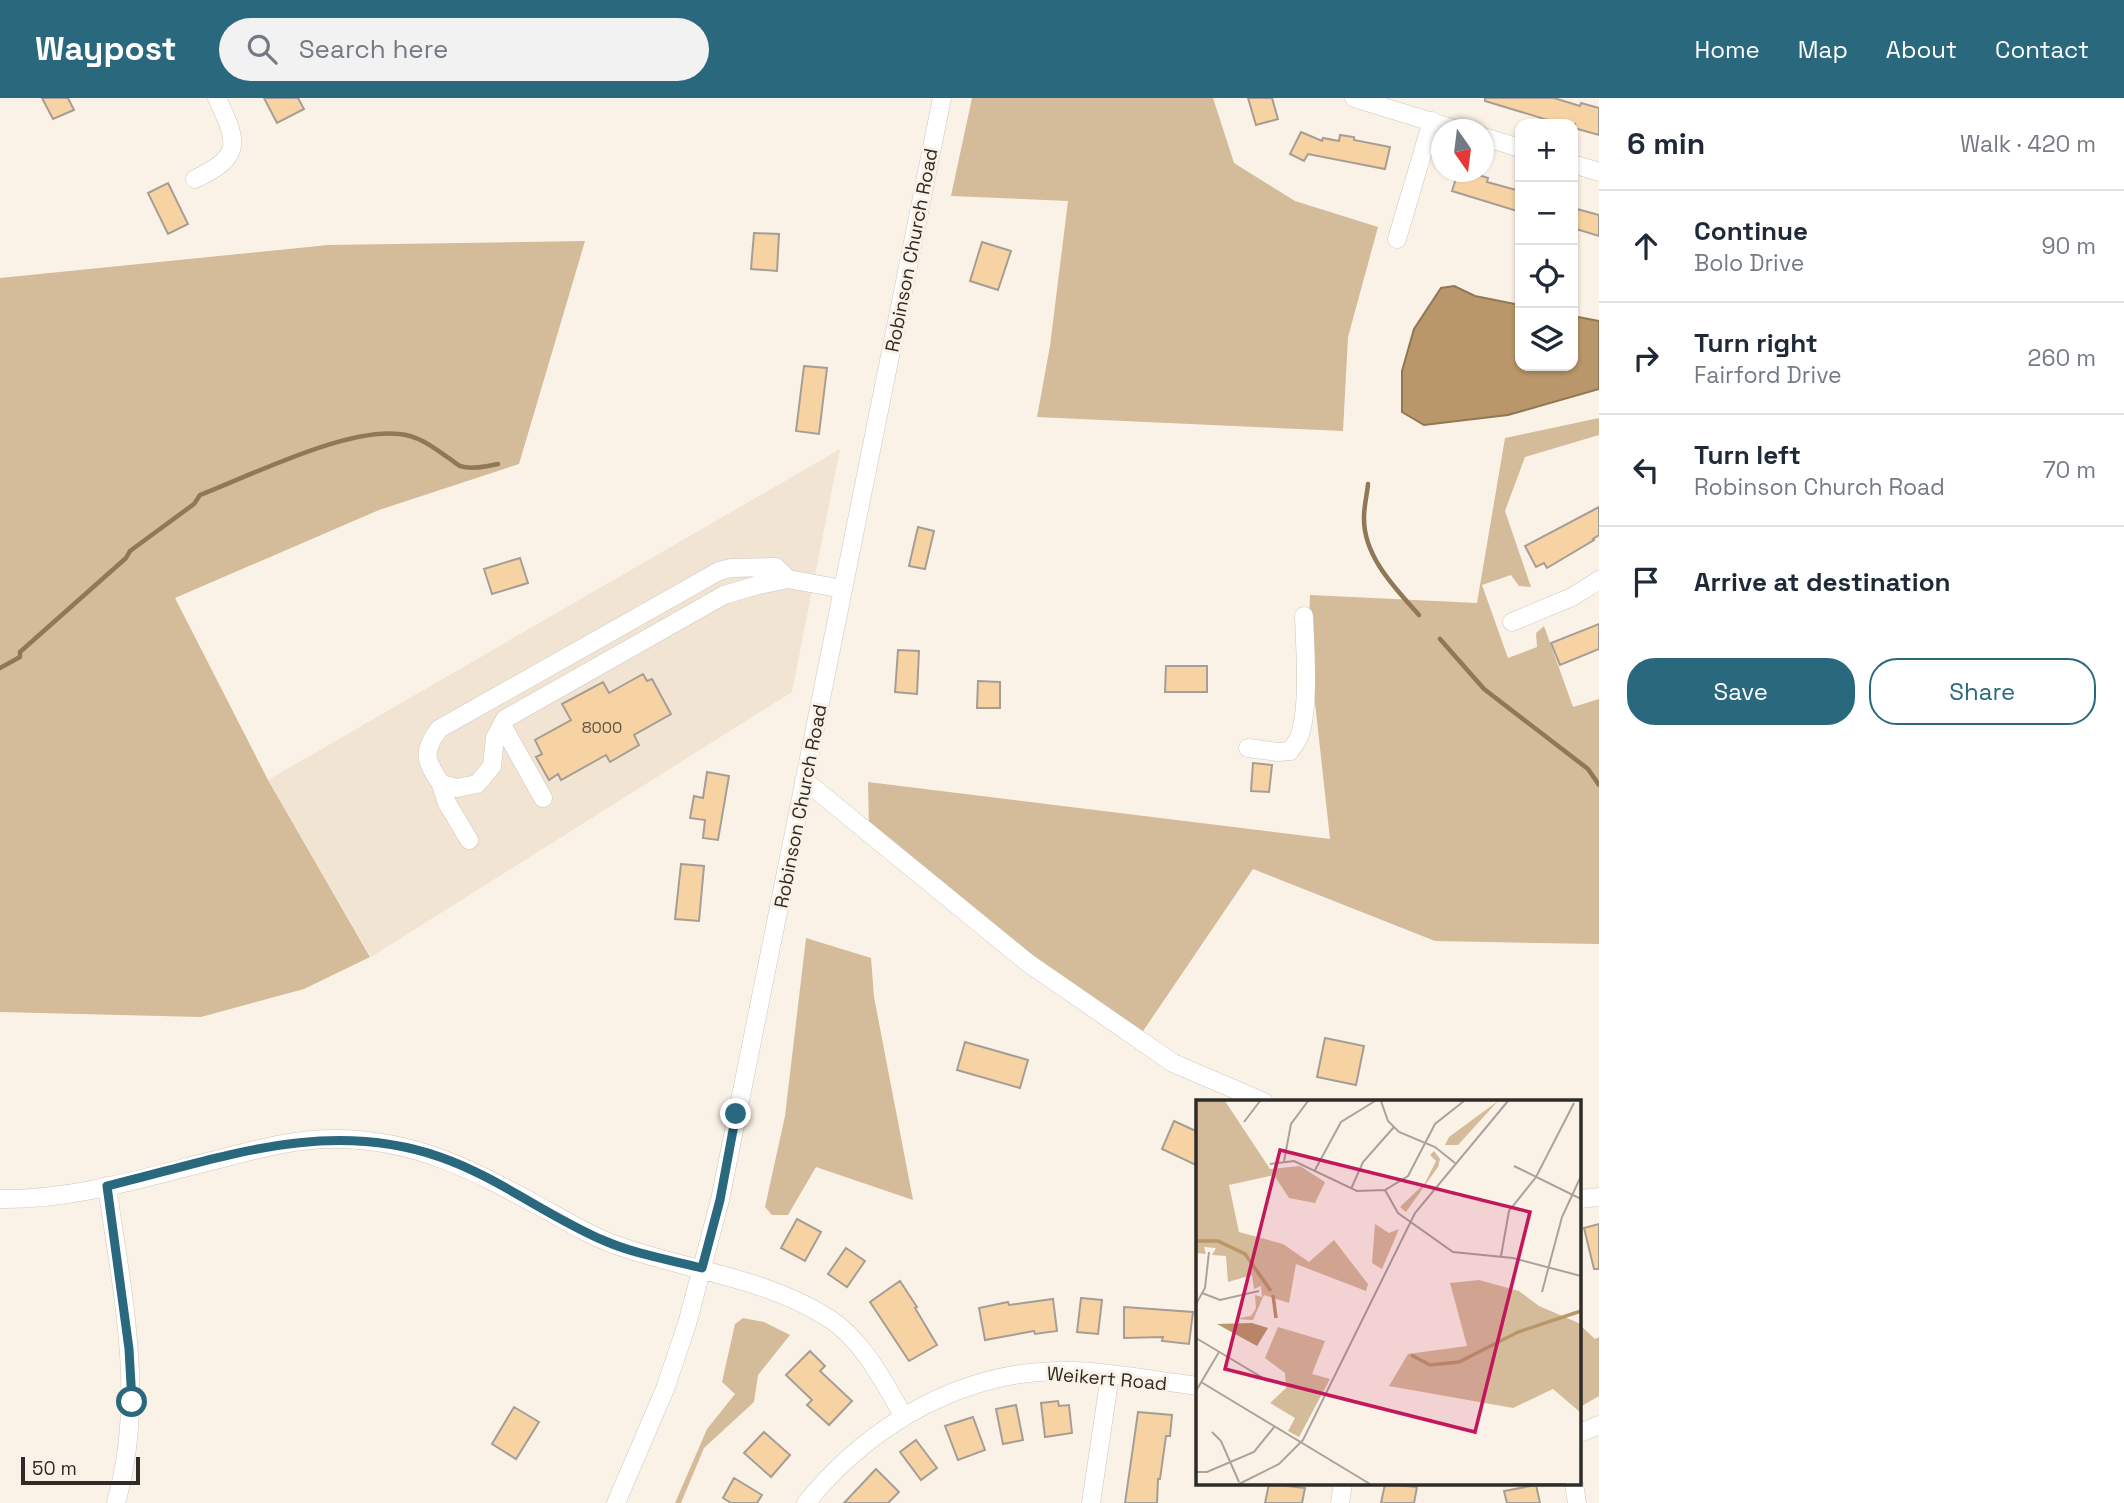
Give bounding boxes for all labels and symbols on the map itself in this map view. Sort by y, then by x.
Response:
north arrow [1431,119,1494,182]
street label: Robinson Church Road [879,146,944,354]
street label: Robinson Church Road [768,702,833,910]
house number: 8000 [582,717,622,738]
route end [720,1098,751,1129]
inset map [1196,1100,1582,1486]
street label: Weikert Road [1046,1361,1168,1396]
route start [116,1386,147,1417]
scale bar [21,1454,140,1486]

